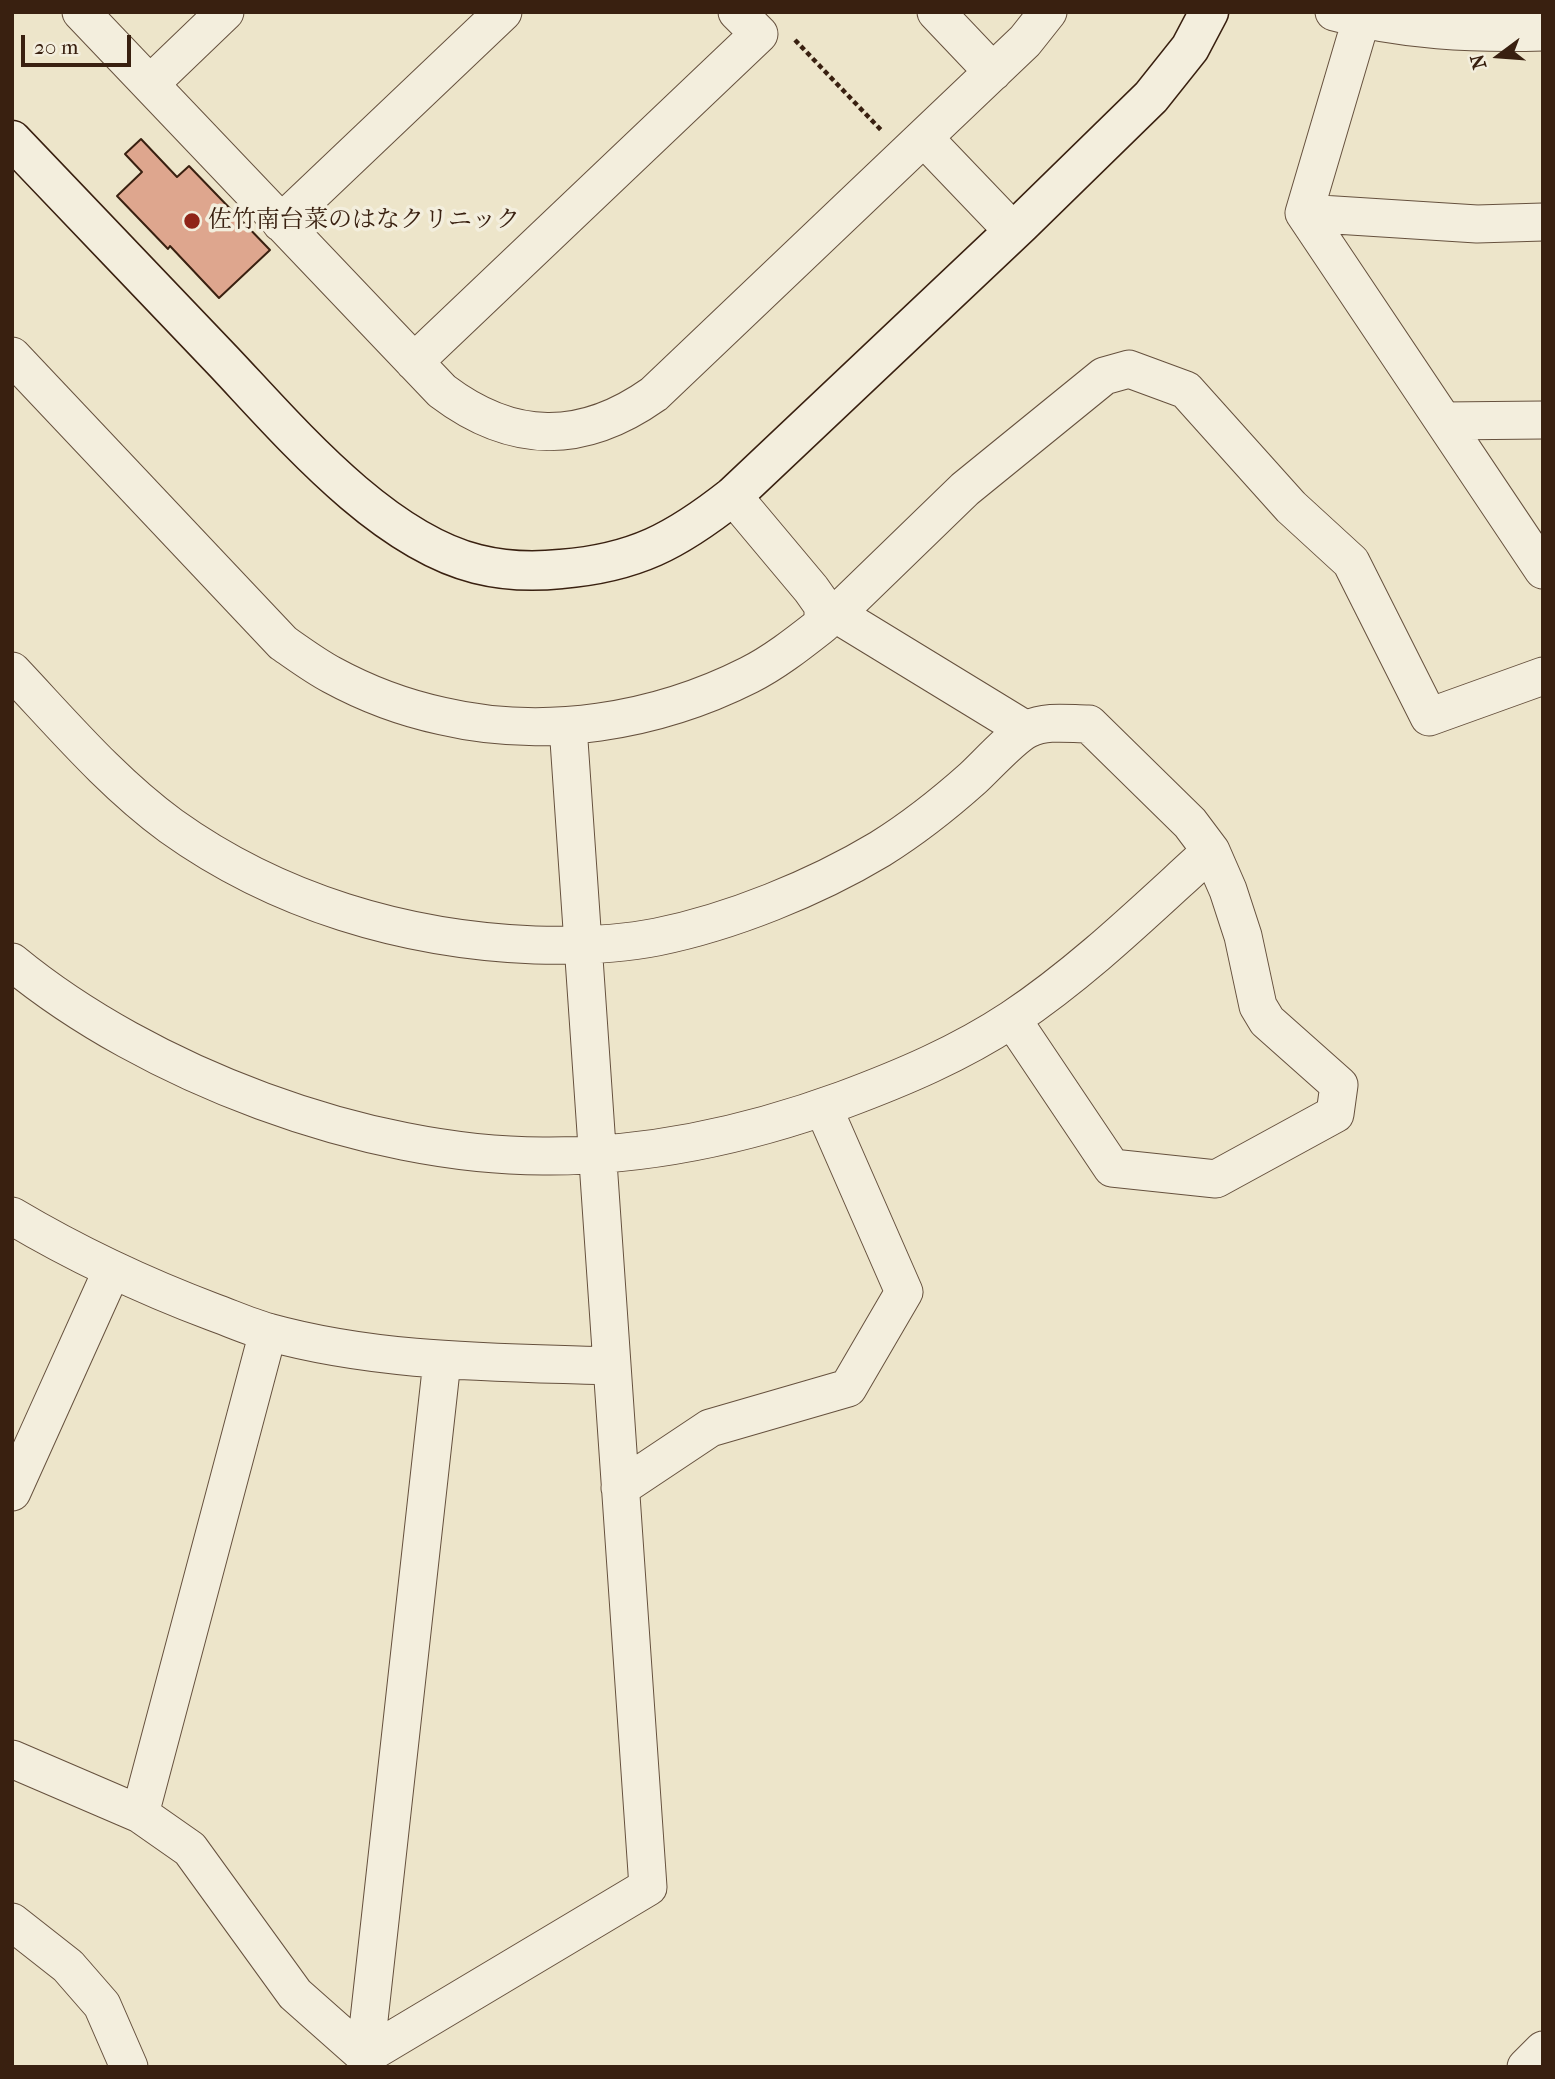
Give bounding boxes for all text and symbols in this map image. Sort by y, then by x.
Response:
scale bar [24,21,135,65]
north arrow [1464,21,1534,91]
text: 20 m [34,35,78,59]
text: N [1466,52,1491,72]
place label: 佐竹南台菜のはなクリニック [208,207,520,235]
marker: 佐竹南台菜のはなクリニック [182,211,202,231]

